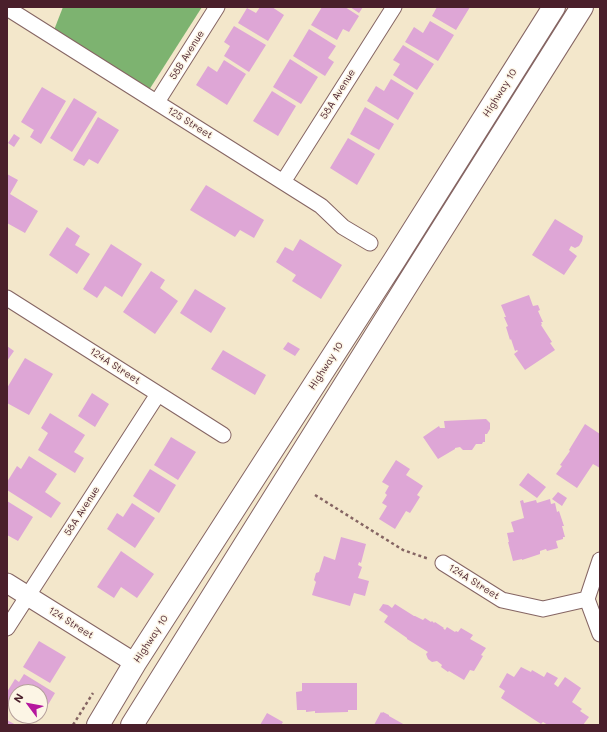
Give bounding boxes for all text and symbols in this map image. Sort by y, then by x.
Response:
street label: 58B Avenue [167,28,207,82]
street label: 58A Avenue [318,67,358,121]
street label: Highway 10 [480,67,520,119]
street label: 125 Street [165,104,215,142]
street label: Highway 10 [306,340,346,392]
street label: 124A Street [87,345,143,387]
street label: 58A Avenue [62,484,102,538]
street label: 124A Street [446,562,502,602]
street label: 124 Street [46,604,96,642]
street label: Highway 10 [131,613,171,665]
north arrow [8,684,48,724]
text: N [10,690,27,705]

